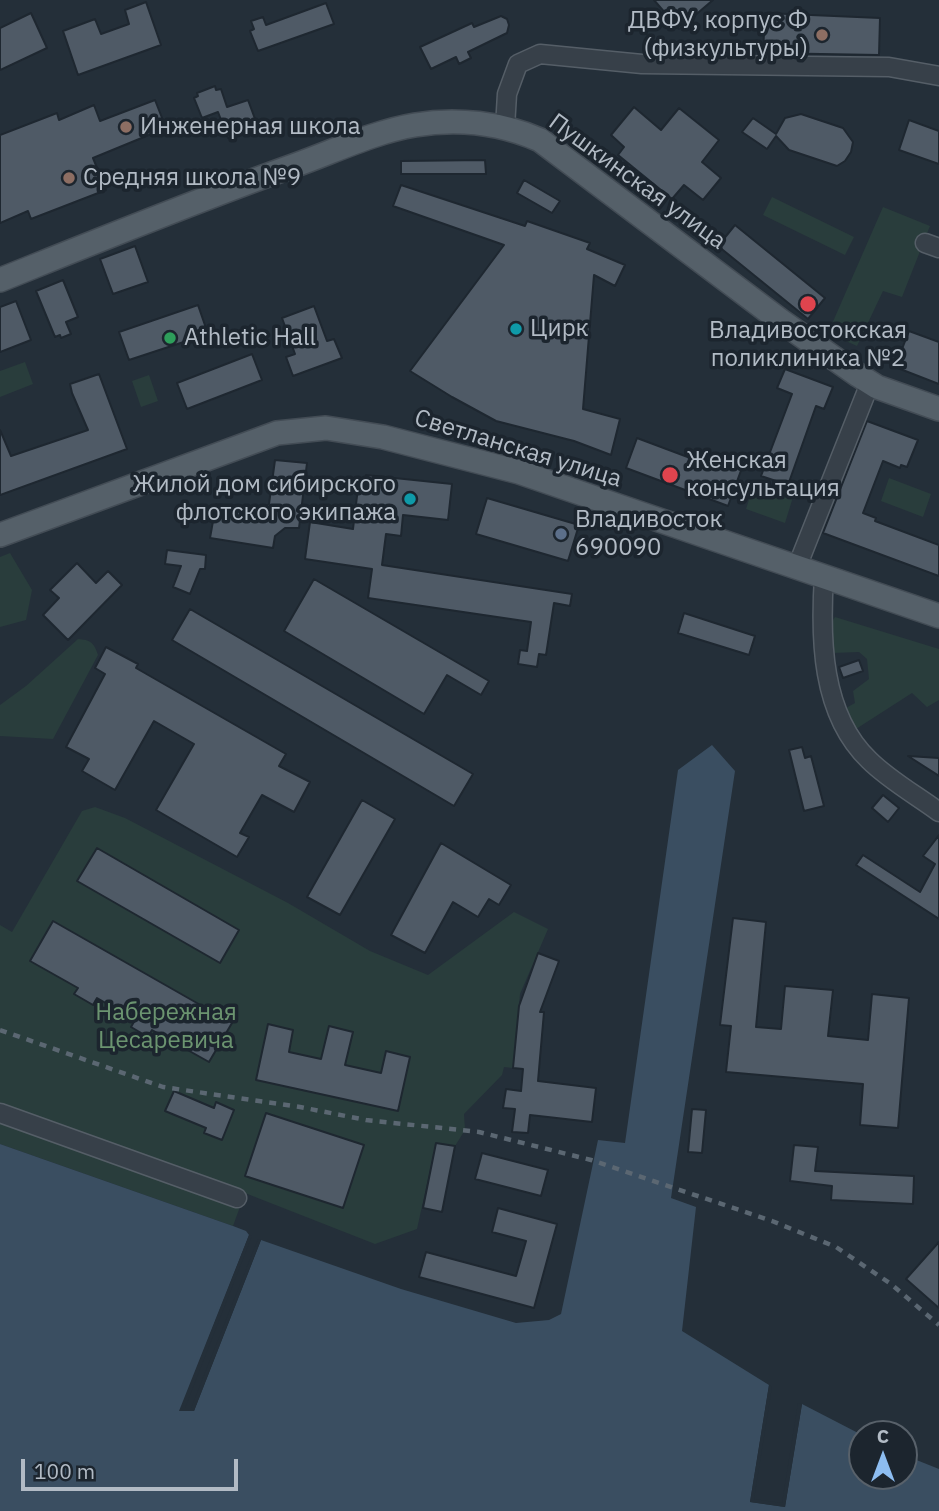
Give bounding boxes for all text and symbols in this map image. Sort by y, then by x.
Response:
place label: ДВФУ, корпус Ф (физкультуры) [628,7,808,63]
marker: ДВФУ, корпус Ф (физкультуры) [814,27,830,43]
street label: Пушкинская улица [543,108,731,256]
place label: Инженерная школа [140,113,361,141]
marker: Инженерная школа [118,119,134,135]
place label: Средняя школа №9 [83,164,301,192]
marker: Средняя школа №9 [61,170,77,186]
marker: Владивостокская поликлиника №2 [798,294,818,314]
place label: Цирк [530,315,589,343]
place label: Владивостокская поликлиника №2 [709,317,907,373]
marker: Цирк [508,321,524,337]
place label: Athletic Hall [184,324,316,352]
marker: Athletic Hall [162,330,178,346]
street label: Светланская улица [411,404,625,494]
place label: Женская консультация [686,447,840,503]
marker: Женская консультация [660,465,680,485]
place label: Жилой дом сибирского флотского экипажа [132,471,396,527]
marker: Жилой дом сибирского флотского экипажа [402,491,418,507]
place label: Владивосток 690090 [575,506,723,562]
marker: Владивосток 690090 [553,526,569,542]
park label: Набережная Цесаревича [95,999,237,1055]
north arrow [848,1420,918,1490]
text: С [877,1424,889,1448]
scale bar [24,1444,242,1488]
text: 100 m [34,1457,95,1485]

